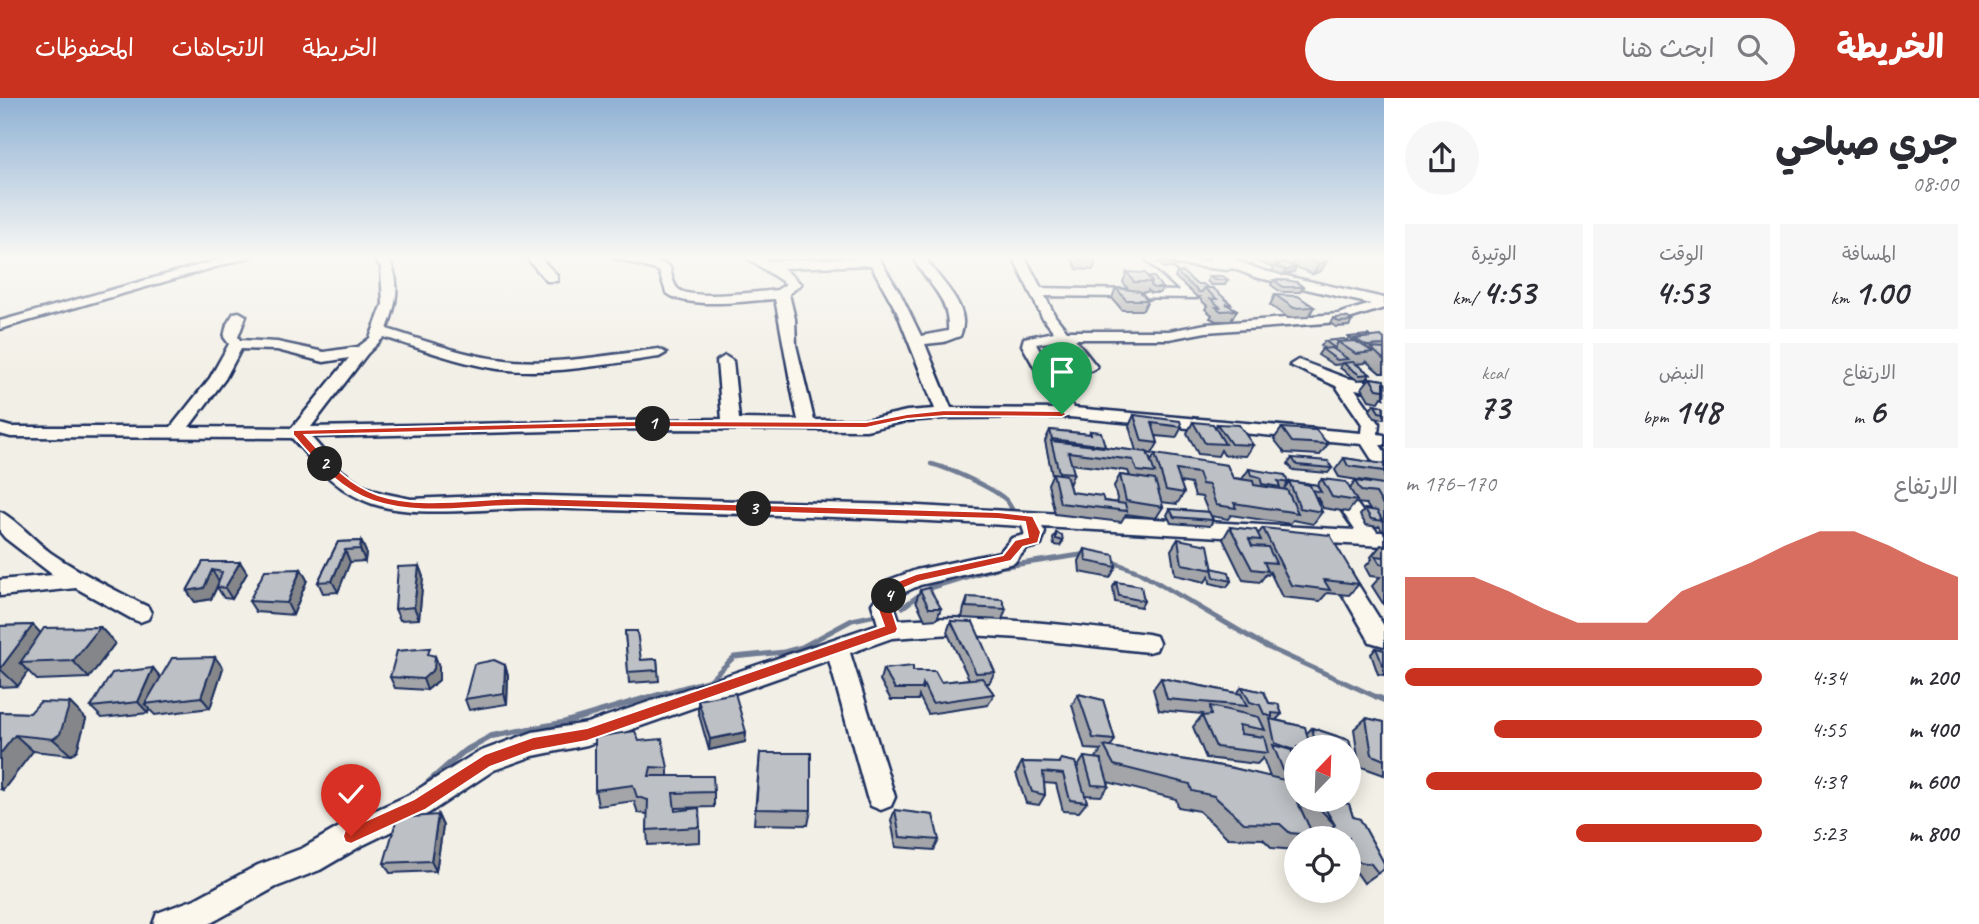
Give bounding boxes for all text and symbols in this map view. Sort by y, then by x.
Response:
search box [1305,18,1795,81]
text: الخريطة [1837,26,1944,68]
icon: search [1733,30,1771,68]
text: ابحث هنا [1621,32,1715,65]
text: المحفوظات [35,33,134,63]
text: الاتجاهات [172,33,265,63]
text: الخريطة [303,33,377,63]
text: جري صباحي [1775,119,1958,166]
button: share [1405,121,1479,195]
text: 08:00 [1912,169,1958,198]
text: الوتيرة [1471,242,1517,266]
text: الوقت [1659,242,1704,266]
text: المسافة [1842,242,1896,266]
text: 4:53 [1482,270,1535,315]
text: 4:53 [1655,270,1708,315]
text: 1.00 [1854,270,1908,315]
text: /km [1452,286,1482,310]
text: km [1830,286,1854,310]
pin [1032,342,1092,414]
icon: arrive [1043,353,1081,391]
text: kcal [1481,361,1506,385]
text: النبض [1659,361,1704,385]
text: الارتفاع [1843,361,1896,385]
text: 73 [1478,385,1510,430]
text: 148 [1673,389,1720,434]
text: 6 [1869,389,1885,434]
text: bpm [1643,405,1673,429]
text: m [1853,405,1869,429]
pin: 1 [636,406,670,442]
text: 1 [648,411,657,435]
pin: 2 [308,446,342,482]
text: 2 [320,451,329,475]
text: 170–176 m [1405,469,1496,498]
text: الارتفاع [1894,472,1958,501]
pin: 3 [736,492,772,526]
text: 3 [749,496,758,520]
pin: 4 [872,578,906,614]
text: 4 [884,583,893,607]
text: 4:34 [1810,663,1846,692]
text: 200 m [1908,663,1958,692]
text: 4:55 [1810,715,1846,744]
text: 400 m [1908,715,1958,744]
north arrow [1284,735,1362,812]
map controls [1284,735,1361,903]
pin [321,764,381,836]
text: 4:39 [1810,767,1846,796]
text: 600 m [1908,767,1958,796]
icon: check [332,775,370,813]
text: 5:23 [1810,819,1846,848]
text: 800 m [1908,819,1958,848]
button: locate [1284,826,1361,903]

